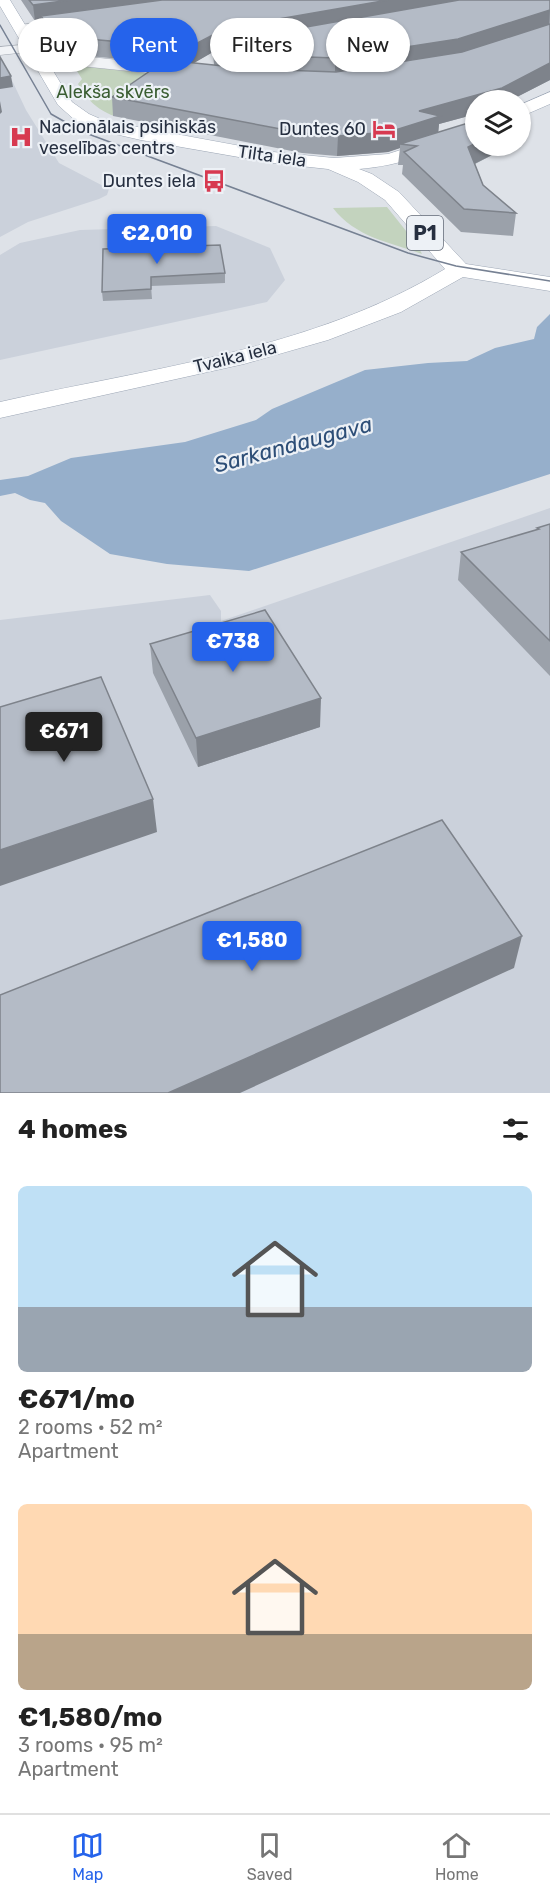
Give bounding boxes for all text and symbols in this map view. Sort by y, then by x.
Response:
chip: Buy [18,18,98,72]
chip: Rent [110,18,198,72]
chip: Filters [210,18,314,72]
chip: New [326,18,410,72]
park label: Alekša skvērs [56,81,170,103]
map controls [465,90,531,156]
button: layers [465,90,531,156]
place label: Nacionālais psihiskās veselības centrs [39,116,216,159]
hotel icon: Duntes 60 [371,116,397,142]
place label: Duntes 60 [279,118,366,140]
hospital icon: Nacionālais psihiskās veselības centrs [8,124,34,150]
street label: Tilta iela [236,140,308,172]
bus stop icon: Duntes iela [201,168,227,194]
place label: Duntes iela [103,170,196,192]
pin: €2,010 [108,214,206,265]
road number: P1 [407,216,443,250]
text: €2,010 [121,221,193,245]
street label: Tvaika iela [191,336,279,378]
water label: Sarkandaugava [211,410,375,479]
pin: €738 [197,622,269,673]
text: €738 [206,629,260,653]
pin: €671 [28,712,100,763]
text: €671 [39,719,89,743]
pin: €1,580 [203,921,301,972]
text: €1,580 [216,928,288,952]
icon: filters [499,1113,532,1146]
text: 4 homes [18,1114,128,1145]
icon: home [221,1225,329,1333]
text: €671/mo [18,1384,135,1415]
text: 2 rooms · 52 m² [18,1415,163,1439]
text: Apartment [18,1439,119,1463]
icon: home [221,1543,329,1651]
text: €1,580/mo [18,1702,162,1733]
text: 3 rooms · 95 m² [18,1733,163,1757]
text: Apartment [18,1757,119,1781]
tab: Map [71,1829,104,1884]
tab: Saved [247,1829,292,1884]
tab: Home [435,1829,479,1884]

